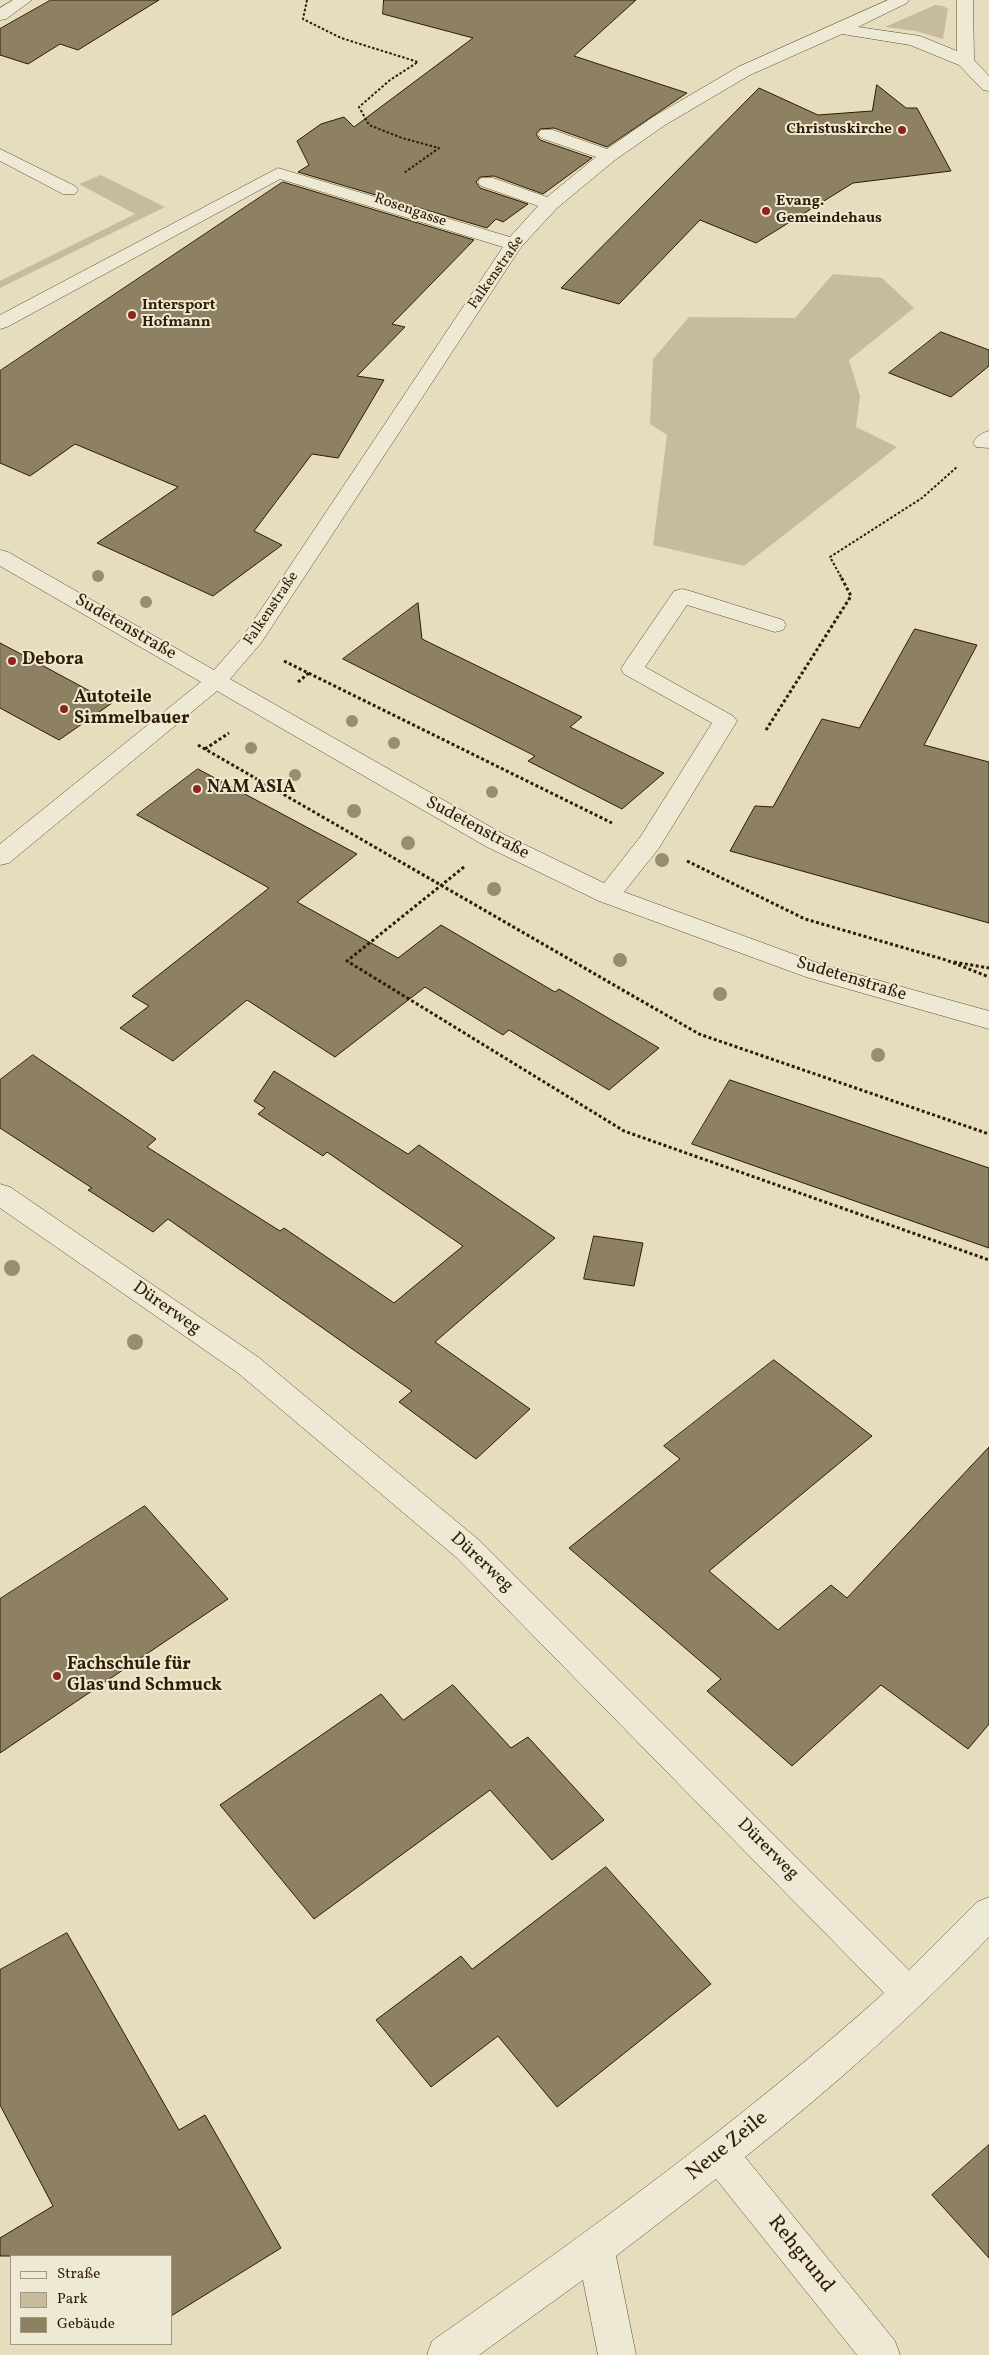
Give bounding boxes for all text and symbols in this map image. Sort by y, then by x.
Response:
place label: Christuskirche [786,121,892,139]
marker: Christuskirche [896,124,908,136]
street label: Rosengasse [371,190,449,232]
place label: Evang. Gemeindehaus [776,193,882,228]
marker: Evang. Gemeindehaus [760,205,772,217]
street label: Falkenstraße [465,233,529,313]
place label: Intersport Hofmann [142,297,215,332]
marker: Intersport Hofmann [126,309,138,321]
street label: Falkenstraße [241,569,303,649]
street label: Sudetenstraße [70,590,180,666]
place label: Debora [22,650,84,672]
marker: Debora [6,655,18,667]
place label: Autoteile Simmelbauer [74,688,190,731]
marker: Autoteile Simmelbauer [58,703,70,715]
place label: NAM ASIA [207,778,296,800]
marker: NAM ASIA [191,783,203,795]
street label: Sudetenstraße [422,793,532,865]
street label: Sudetenstraße [793,953,909,1007]
street label: Dürerweg [128,1278,204,1340]
street label: Dürerweg [445,1528,517,1598]
place label: Fachschule für Glas und Schmuck [67,1655,222,1698]
marker: Fachschule für Glas und Schmuck [51,1670,63,1682]
street label: Dürerweg [732,1815,802,1885]
street label: Neue Zeile [682,2107,774,2187]
street label: Rehgrund [761,2211,839,2299]
legend [10,2255,172,2345]
text: Straße [57,2264,100,2285]
text: Park [57,2289,88,2310]
text: Gebäude [57,2314,115,2335]

